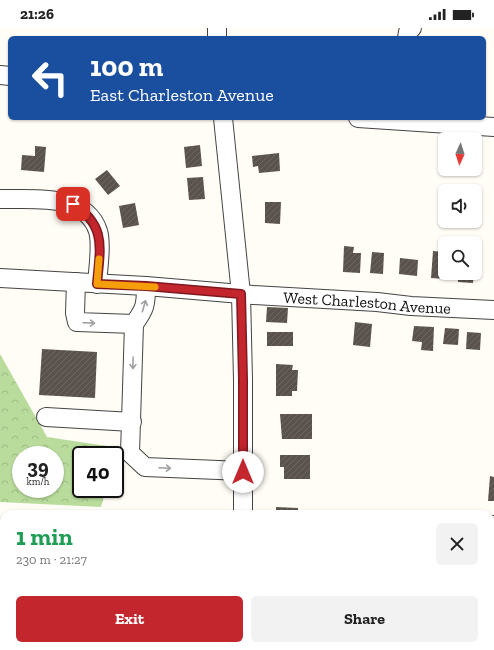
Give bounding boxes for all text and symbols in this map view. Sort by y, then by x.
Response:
text: 21:26 [20,5,54,23]
text: 100 m [90,50,163,83]
icon: left [24,52,76,104]
text: East Charleston Avenue [90,84,274,106]
north arrow [438,132,482,176]
map controls [438,132,482,280]
button: sound [438,184,482,228]
pin [56,187,90,221]
icon: arrive [62,193,84,215]
button: search [438,236,482,280]
street label: West Charleston Avenue [283,288,451,318]
one-way arrow [141,300,148,313]
one-way arrow [82,319,95,326]
one-way arrow [129,356,136,369]
speed limit sign: 40 [72,446,124,498]
position arrow [222,451,264,493]
text: 39 [27,455,49,479]
one-way arrow [158,464,171,471]
text: km/h [27,476,49,488]
text: 1 min [16,522,73,551]
button: close [436,523,478,565]
text: 230 m · 21:27 [16,552,87,567]
button: Exit [16,596,243,642]
button: Share [251,596,478,642]

